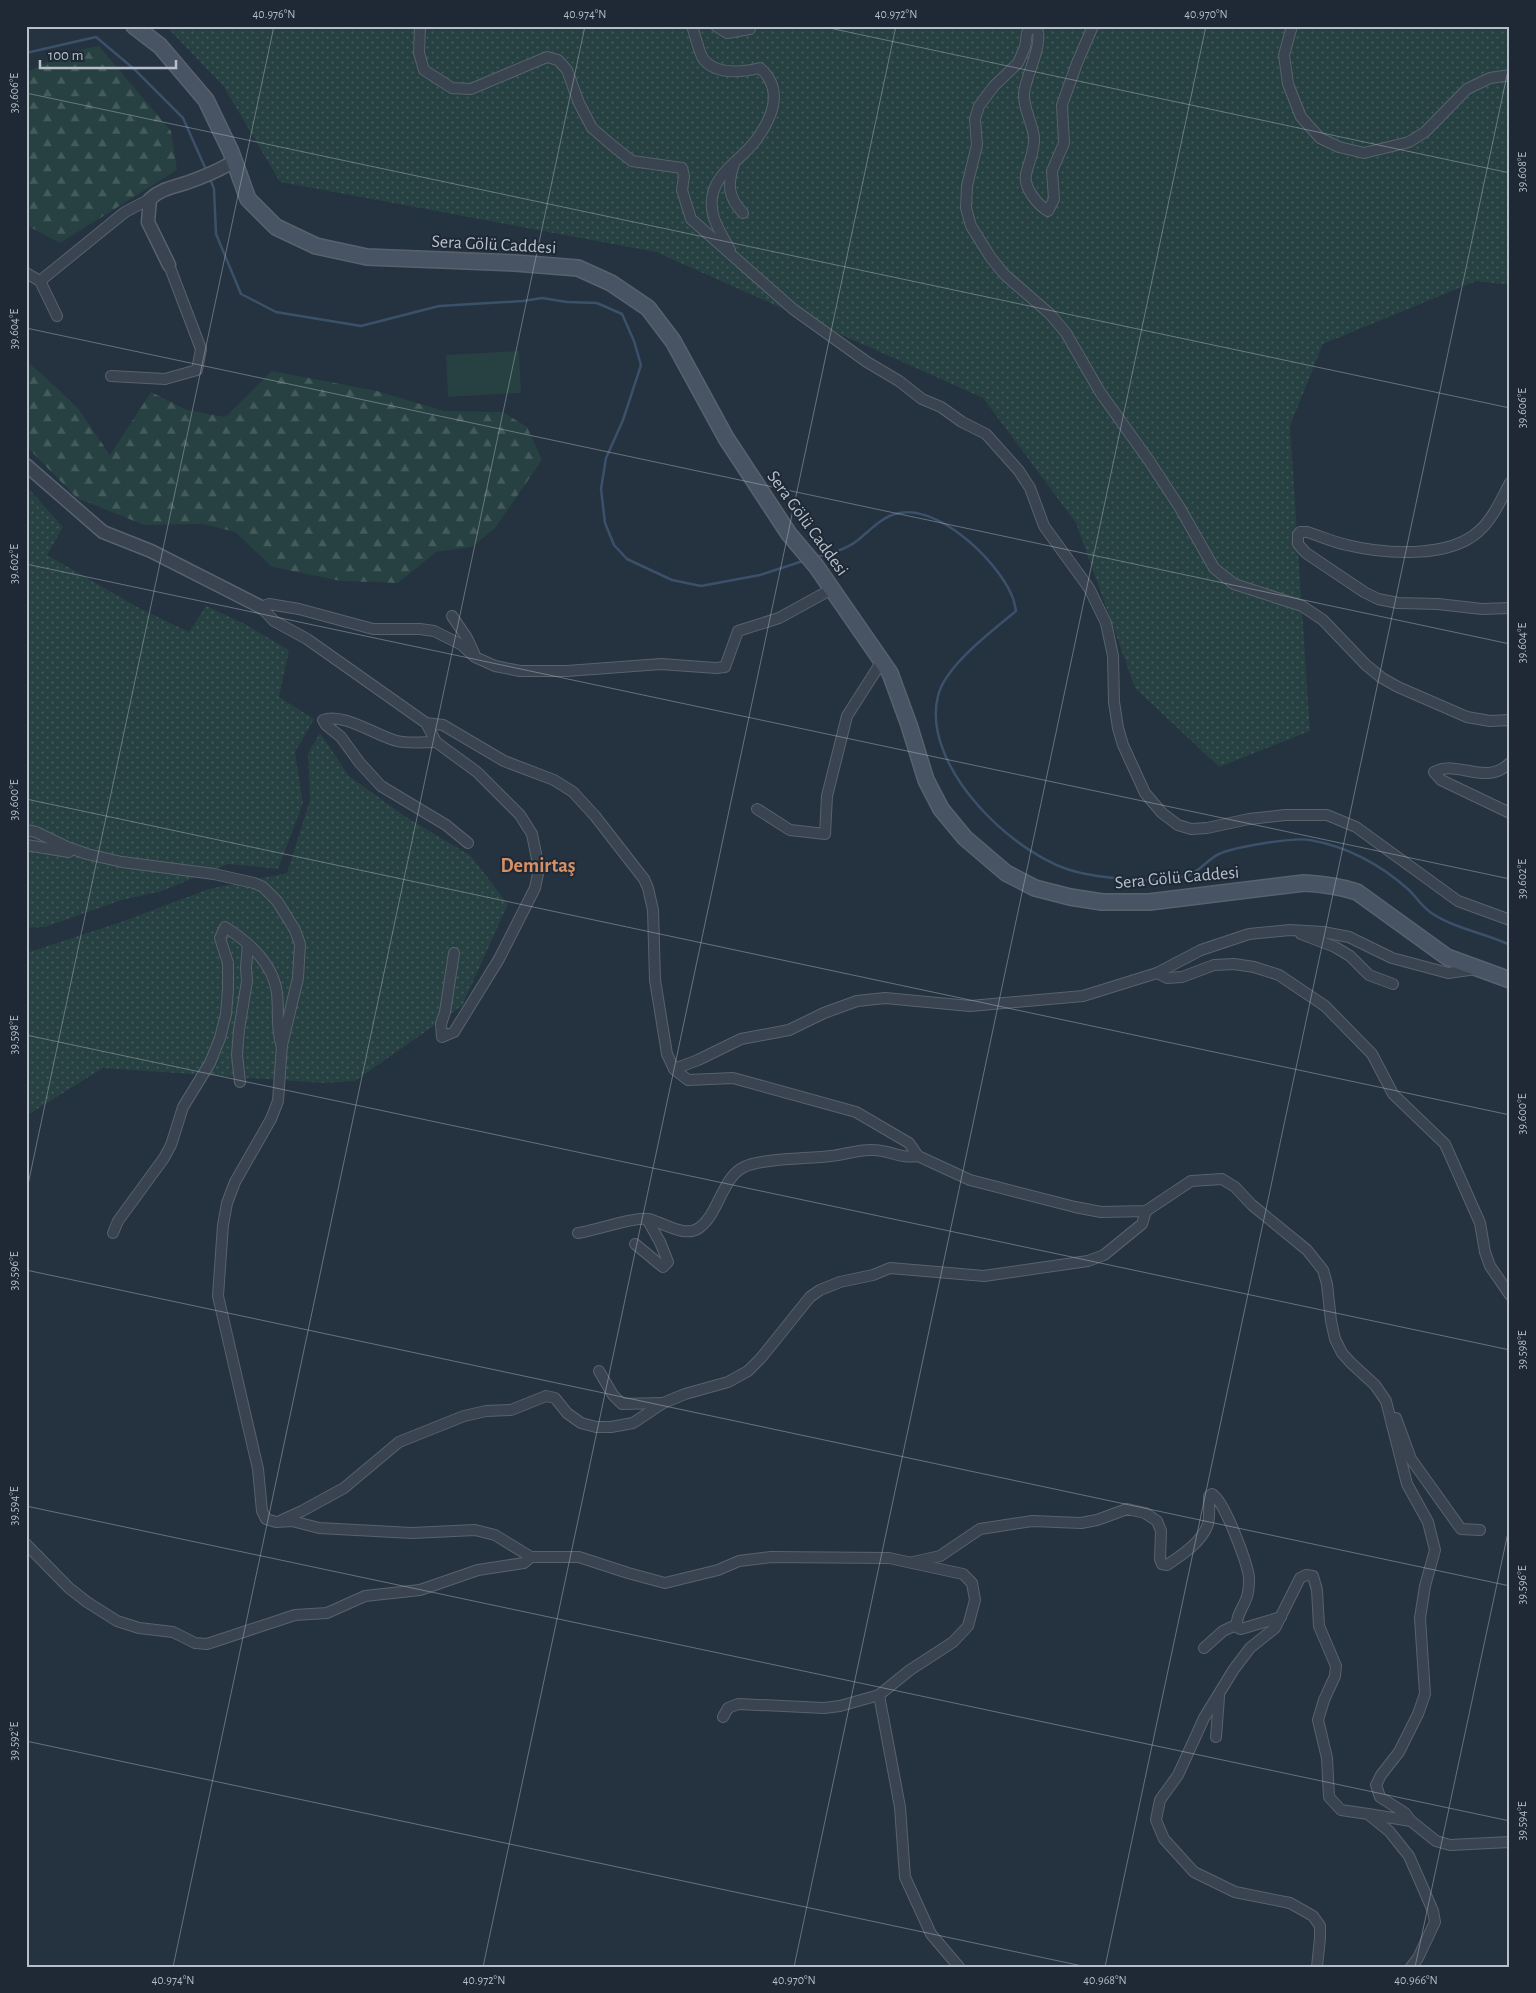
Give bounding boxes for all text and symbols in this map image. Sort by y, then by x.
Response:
text: 40.976°N [253,8,295,20]
text: 40.974°N [564,8,606,20]
text: 40.972°N [875,8,917,20]
text: 40.970°N [1184,8,1228,20]
scale bar [40,38,176,70]
text: 100 m [48,48,83,63]
text: 39.606°E [8,73,20,113]
text: 39.608°E [1516,152,1528,192]
street label: Sera Gölü Caddesi [431,233,557,257]
text: 39.604°E [8,309,20,349]
text: 39.606°E [1516,388,1528,428]
street label: Sera Gölü Caddesi [763,468,851,579]
text: 39.602°E [8,544,20,584]
text: 39.604°E [1516,623,1528,663]
text: 39.600°E [8,779,20,820]
district label: Demirtaş [501,856,576,876]
text: 39.602°E [1516,859,1528,899]
street label: Sera Gölü Caddesi [1114,864,1240,892]
text: 39.598°E [8,1015,20,1054]
text: 39.600°E [1516,1093,1528,1134]
text: 39.596°E [8,1251,20,1290]
text: 39.598°E [1516,1330,1528,1369]
text: 39.594°E [8,1486,20,1526]
text: 39.596°E [1516,1565,1528,1604]
text: 39.592°E [8,1721,20,1760]
text: 39.594°E [1516,1801,1528,1841]
text: 40.974°N [152,1974,194,1986]
text: 40.972°N [463,1974,505,1986]
text: 40.970°N [772,1974,816,1986]
text: 40.968°N [1083,1974,1127,1986]
text: 40.966°N [1394,1974,1438,1986]

